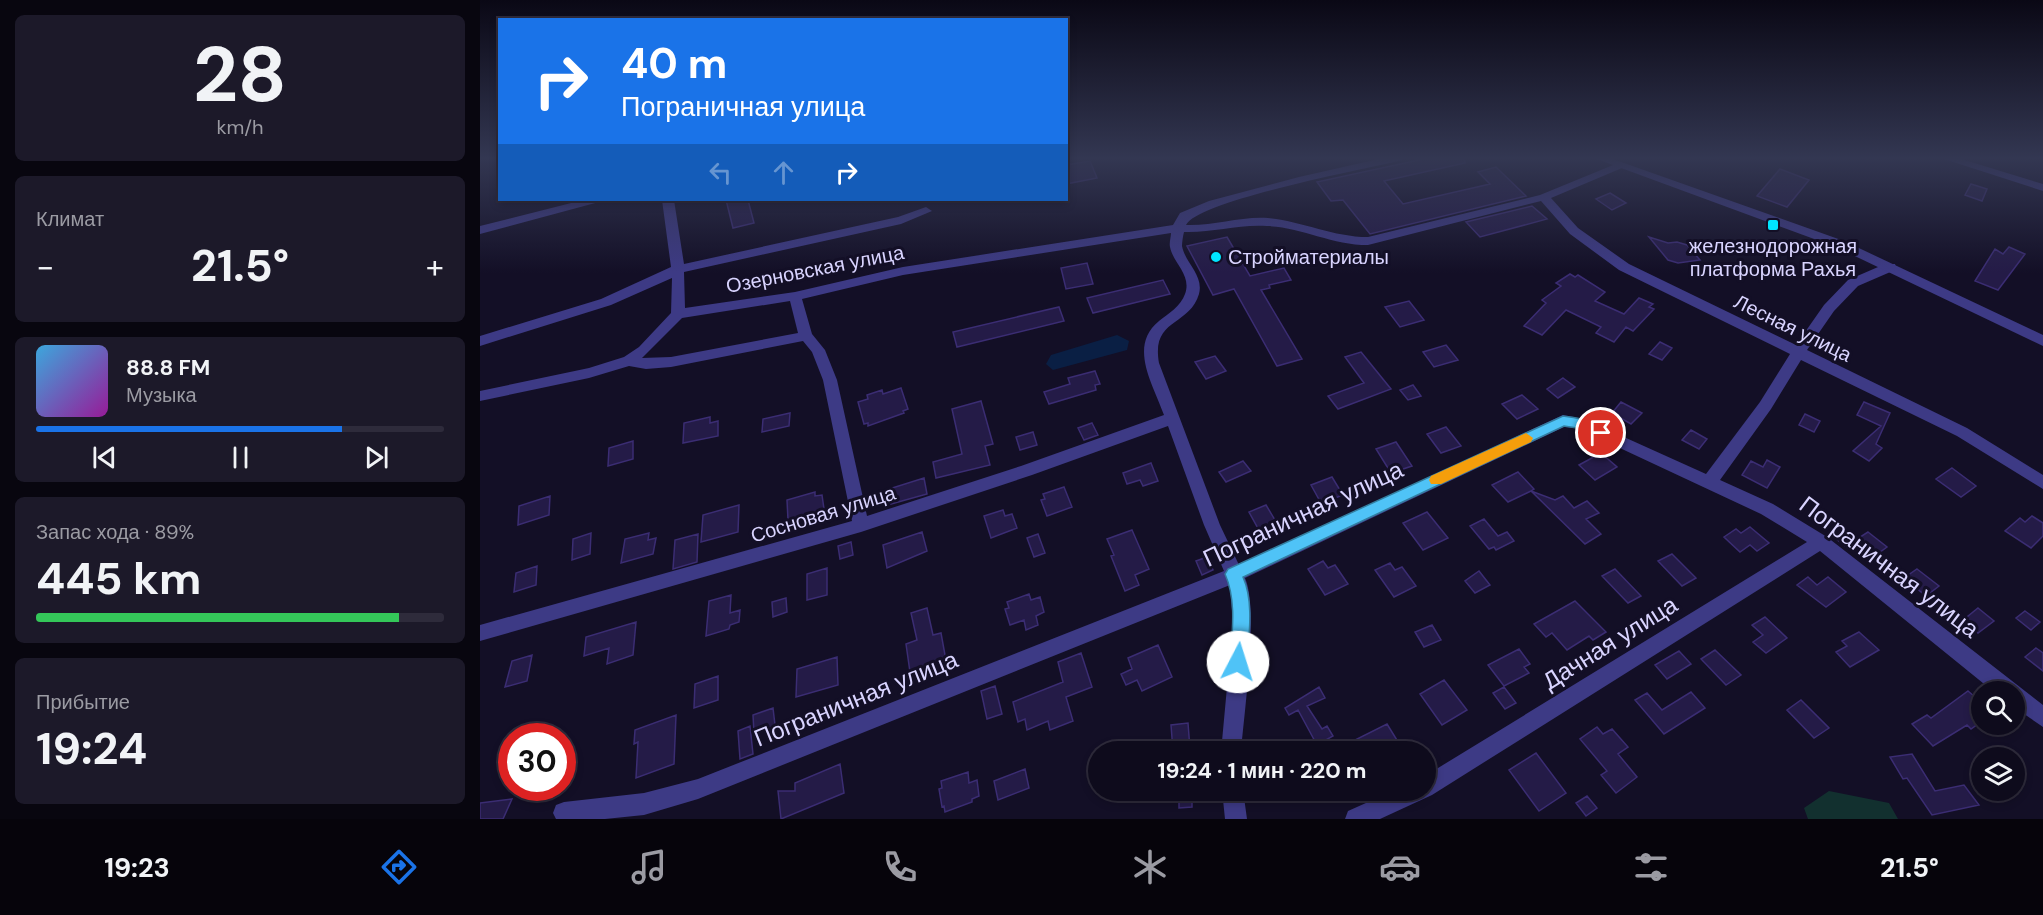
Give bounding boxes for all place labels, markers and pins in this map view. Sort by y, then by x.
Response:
marker: железнодорожная платформа Рахья [1766,218,1780,232]
place label: железнодорожная платформа Рахья [1689,233,1857,282]
place label: Стройматериалы [1228,244,1389,270]
marker: Стройматериалы [1209,250,1223,264]
pin [1575,407,1626,458]

